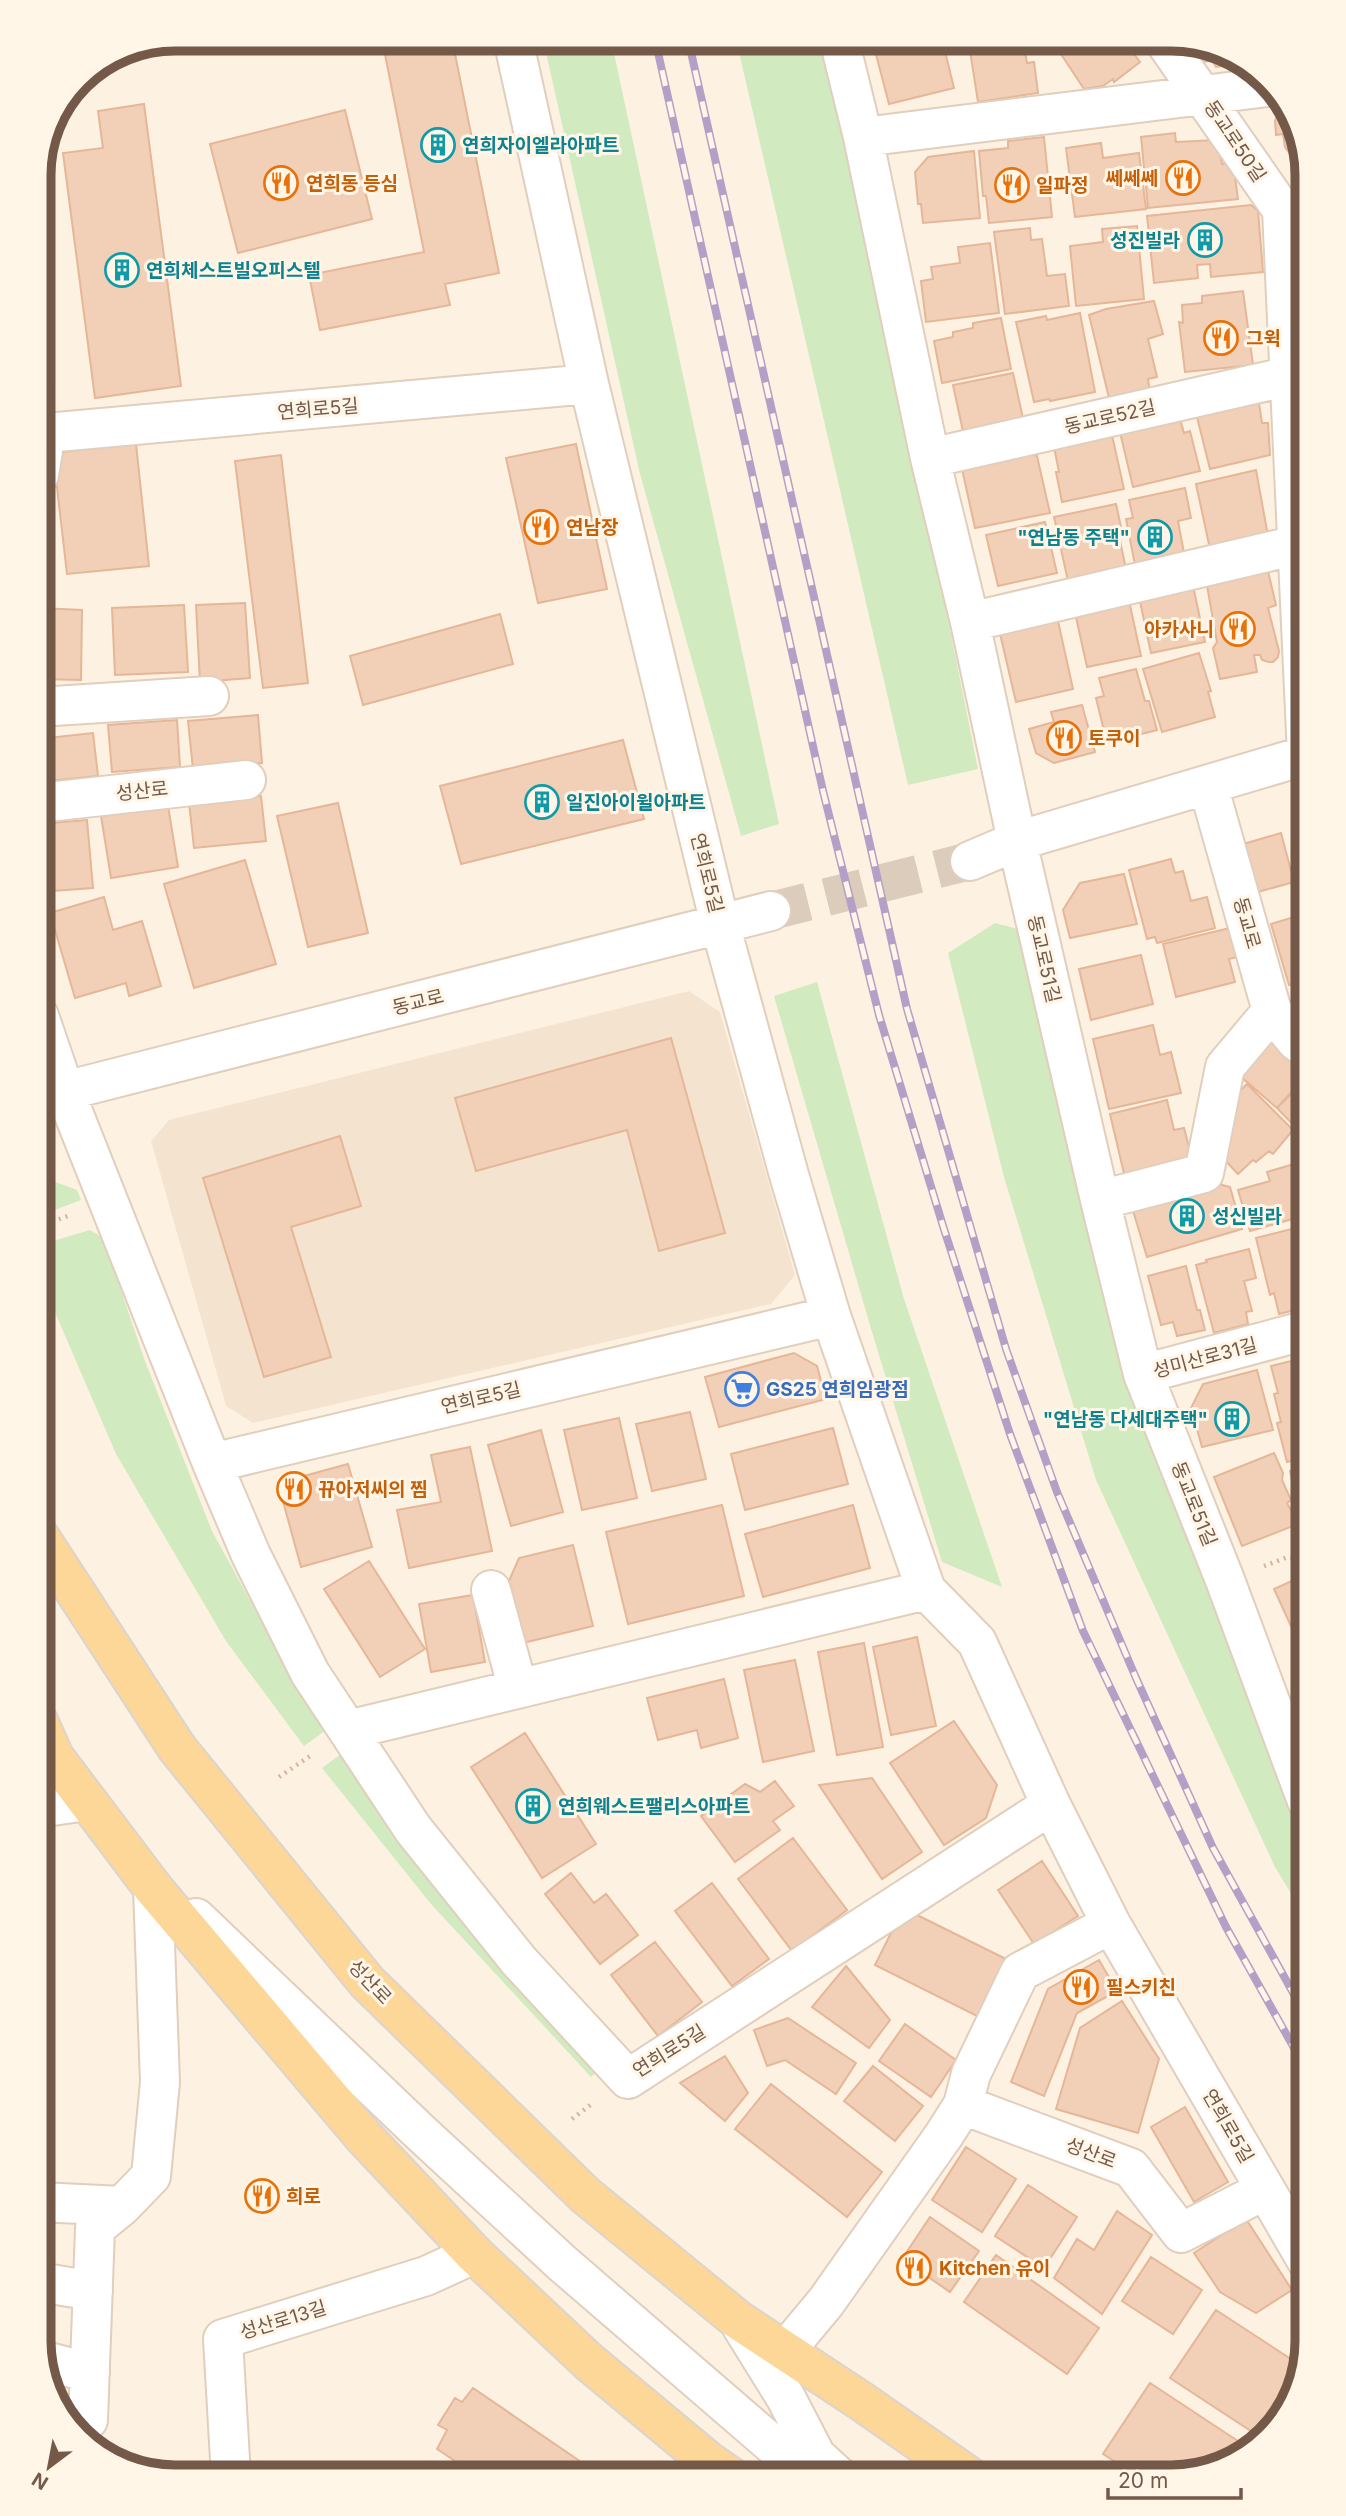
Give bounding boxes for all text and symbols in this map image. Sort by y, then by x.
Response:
street label: 동교로50길 [1199,96,1271,186]
building icon: 연희자이엘라아파트 [419,126,457,164]
place label: 연희자이엘라아파트 [462,134,619,157]
restaurant icon: 쎄쎄쎄 [1164,159,1202,197]
restaurant icon: 연희동 등심 [262,164,300,202]
restaurant icon: 일파정 [993,166,1031,204]
place label: 쎄쎄쎄 [1106,167,1158,190]
place label: 연희동 등심 [306,172,398,195]
place label: 일파정 [1036,174,1088,197]
building icon: 성진빌라 [1186,221,1224,259]
place label: 성진빌라 [1110,229,1181,252]
building icon: 연희체스트빌오피스텔 [103,251,141,289]
place label: 연희체스트빌오피스텔 [146,259,321,282]
restaurant icon: 그윅 [1202,319,1240,357]
place label: 그윅 [1246,327,1281,350]
street label: 연희로5길 [276,394,360,424]
street label: 동교로52길 [1062,395,1158,439]
restaurant icon: 연남장 [522,508,560,546]
place label: 연남장 [566,516,618,539]
building icon: "연남동 주택" [1136,518,1174,556]
place label: "연남동 주택" [1017,526,1130,549]
restaurant icon: 아카사니 [1219,610,1257,648]
place label: 아카사니 [1144,618,1214,641]
restaurant icon: 토쿠이 [1045,719,1083,757]
place label: 토쿠이 [1088,727,1140,750]
street label: 성산로 [115,777,169,805]
building icon: 일진아이윌아파트 [523,783,561,821]
place label: 일진아이윌아파트 [566,791,706,814]
street label: 연희로5길 [686,831,728,915]
street label: 동교로 [1229,895,1265,951]
street label: 동교로51길 [1023,913,1065,1005]
street label: 동교로 [390,984,446,1020]
building icon: 성신빌라 [1168,1197,1206,1235]
place label: 성신빌라 [1212,1205,1282,1228]
street label: 성미산로31길 [1150,1333,1260,1383]
supermarket icon: GS25 연희임광점 [723,1370,761,1408]
street label: 연희로5길 [439,1378,523,1418]
place label: GS25 연희임광점 [766,1378,909,1401]
building icon: "연남동 다세대주택" [1213,1400,1251,1438]
place label: "연남동 다세대주택" [1043,1408,1208,1431]
street label: 동교로51길 [1167,1458,1221,1550]
restaurant icon: 뀨아저씨의 찜 [275,1470,313,1508]
place label: 뀨아저씨의 찜 [318,1478,427,1501]
building icon: 연희웨스트팰리스아파트 [514,1787,552,1825]
place label: 연희웨스트팰리스아파트 [558,1795,750,1818]
street label: 성산로 [344,1955,396,2009]
restaurant icon: 필스키친 [1062,1968,1100,2006]
place label: 필스키친 [1106,1976,1176,1999]
street label: 연희로5길 [628,2020,710,2082]
street label: 연희로5길 [1198,2085,1258,2167]
street label: 성산로 [1062,2133,1120,2173]
restaurant icon: 희로 [243,2177,281,2215]
place label: 희로 [286,2185,321,2208]
restaurant icon: Kitchen 유이 [895,2249,933,2287]
place label: Kitchen 유이 [939,2257,1050,2280]
street label: 성산로13길 [237,2296,329,2344]
north arrow [14,2432,84,2502]
scale bar [1108,2456,1241,2500]
text: N [28,2467,52,2495]
text: 20 m [1118,2468,1168,2493]

